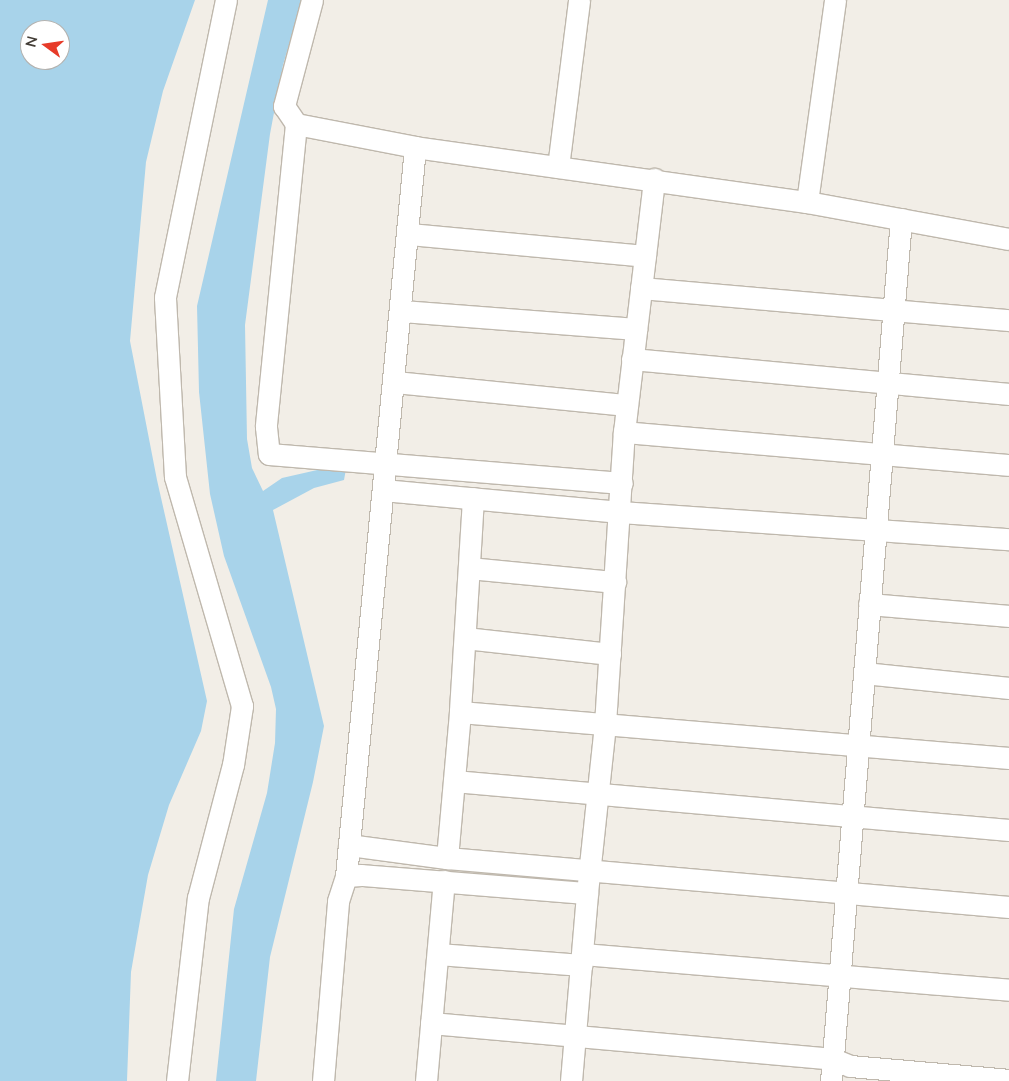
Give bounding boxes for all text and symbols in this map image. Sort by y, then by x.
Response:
north arrow [20,20,70,70]
text: N [21,34,40,49]

